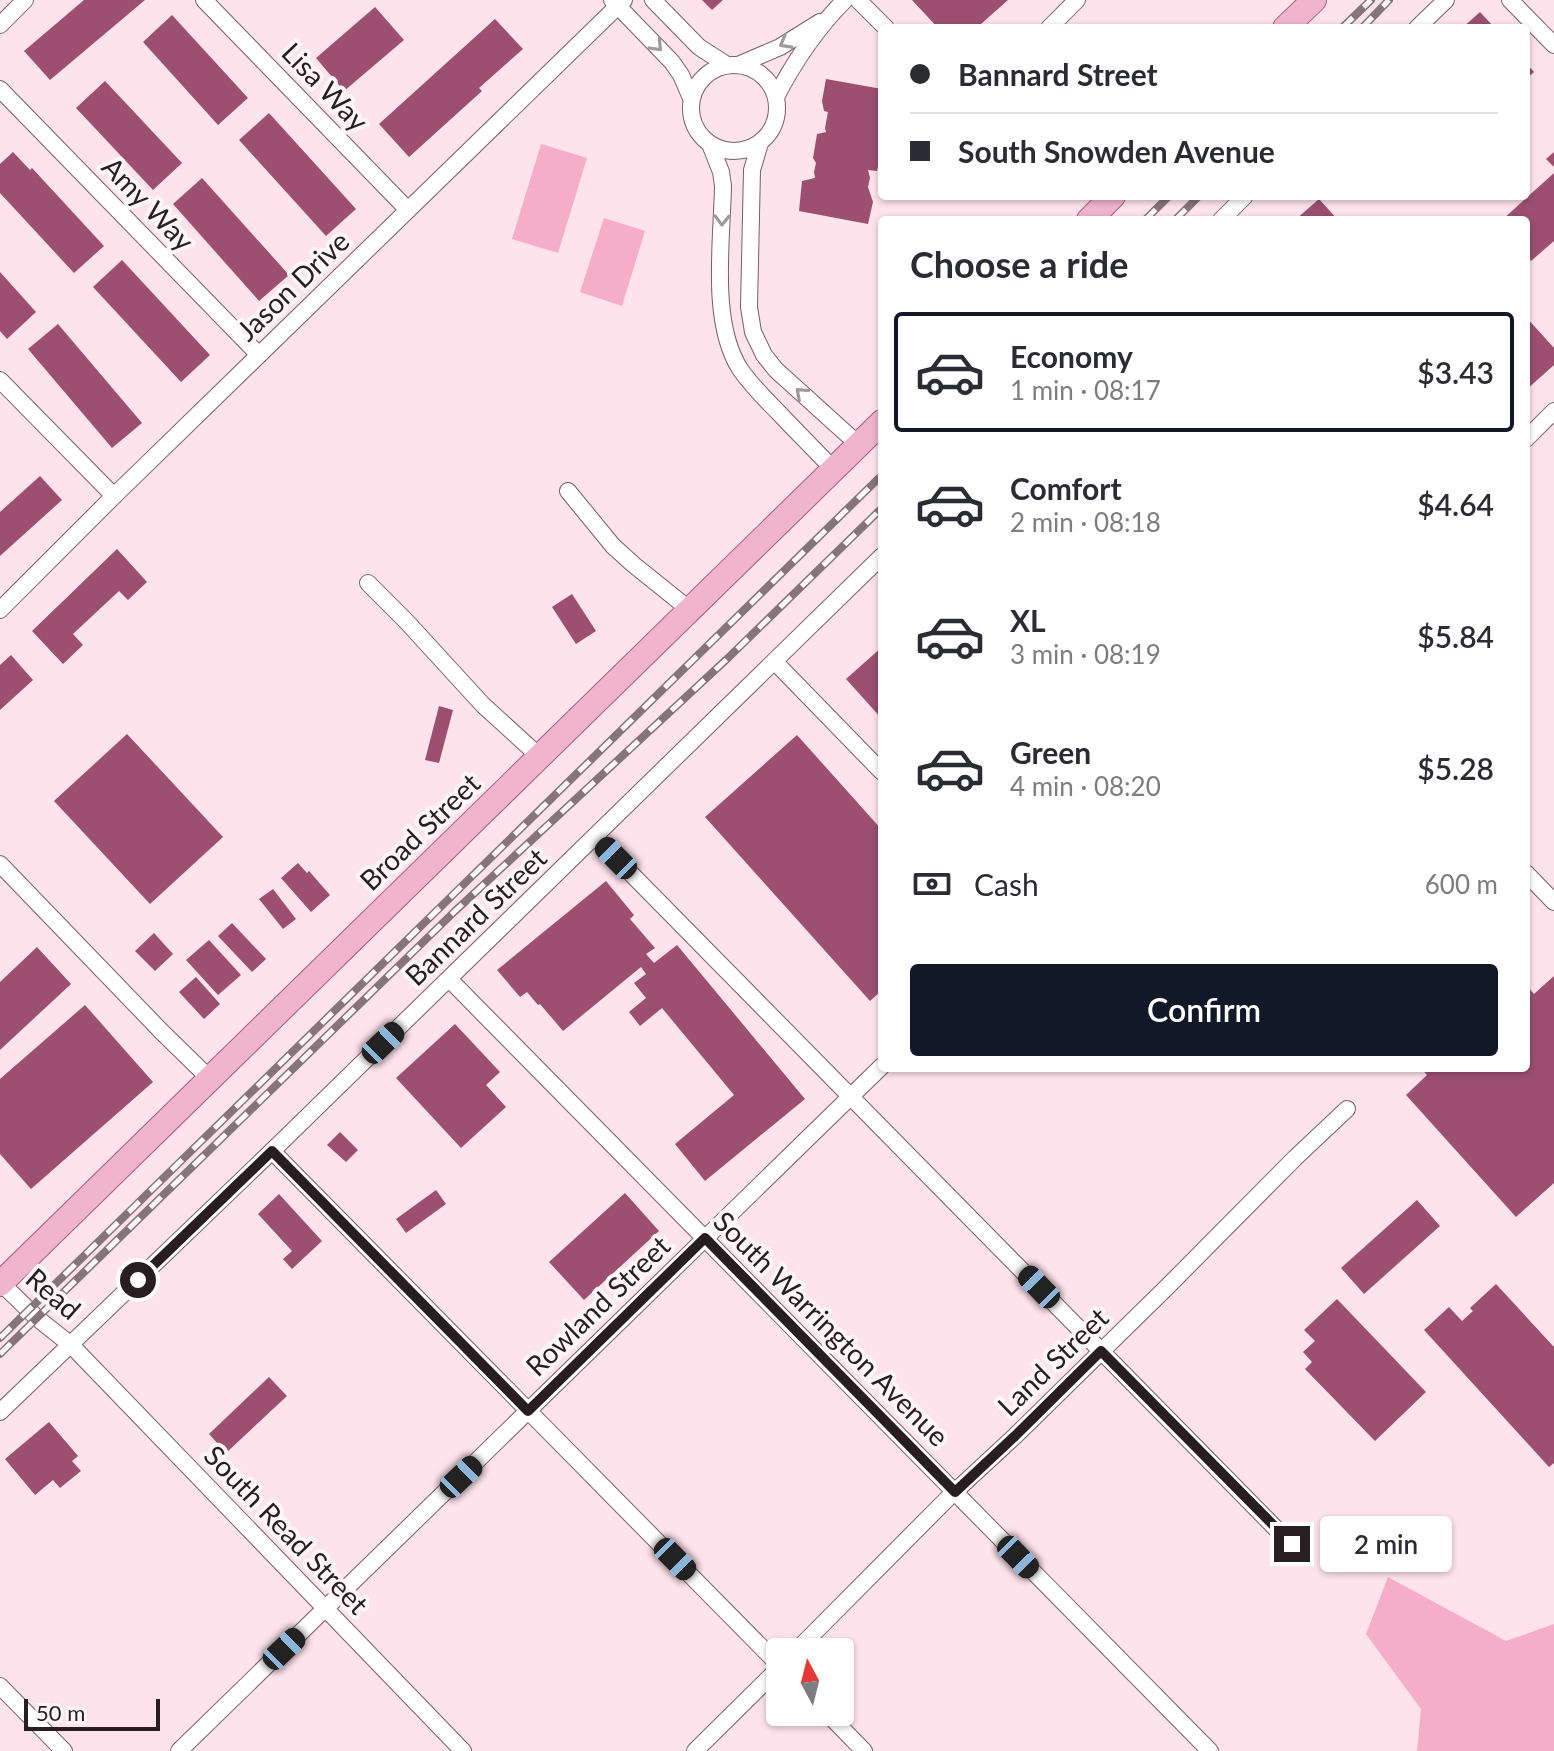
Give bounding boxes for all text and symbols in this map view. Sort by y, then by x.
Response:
one-way arrow [779,33,793,49]
street label: Lisa Way [276,35,376,138]
one-way arrow [647,37,662,51]
text: Bannard Street [958,56,1158,92]
text: South Snowden Avenue [958,133,1275,169]
street label: Amy Way [96,149,202,258]
one-way arrow [714,214,731,227]
street label: Jason Drive [229,223,355,347]
text: Choose a ride [910,242,1129,286]
icon: car [914,336,986,408]
text: Economy [1010,338,1133,374]
text: $3.43 [1417,354,1494,390]
text: 1 min · 08:17 [1010,374,1161,406]
one-way arrow [795,388,810,402]
icon: car [914,468,986,540]
text: Comfort [1010,470,1122,506]
text: $4.64 [1417,486,1494,522]
text: 2 min · 08:18 [1010,506,1161,538]
icon: car [914,600,986,672]
text: XL [1010,602,1046,638]
text: $5.84 [1417,618,1494,654]
text: 3 min · 08:19 [1010,638,1161,670]
icon: car [914,732,986,804]
text: Green [1010,734,1091,770]
text: $5.28 [1417,750,1494,786]
street label: Broad Street [352,766,486,897]
text: 4 min · 08:20 [1010,770,1161,802]
car [591,833,641,883]
street label: Bannard Street [398,840,553,992]
icon: cash [910,862,954,906]
text: Cash [974,866,1039,902]
text: 600 m [1425,868,1498,900]
button: Confirm [910,964,1498,1056]
car [357,1018,409,1068]
street label: South Warrington Avenue [707,1204,956,1453]
street label: Rowland Street [518,1228,676,1382]
street label: Read [19,1260,88,1326]
car [1014,1261,1064,1313]
route start [120,1262,156,1298]
street label: Land Street [990,1300,1115,1422]
street label: South Read Street [198,1438,376,1621]
car [435,1452,487,1502]
callout: 2 min [1320,1516,1452,1572]
route end [1274,1526,1310,1562]
text: 2 min [1354,1528,1418,1560]
car [993,1531,1043,1583]
car [650,1534,700,1584]
car [258,1624,310,1674]
north arrow [766,1638,854,1726]
map controls [766,1638,854,1726]
scale bar [24,1695,160,1731]
text: 50 m [36,1699,85,1726]

